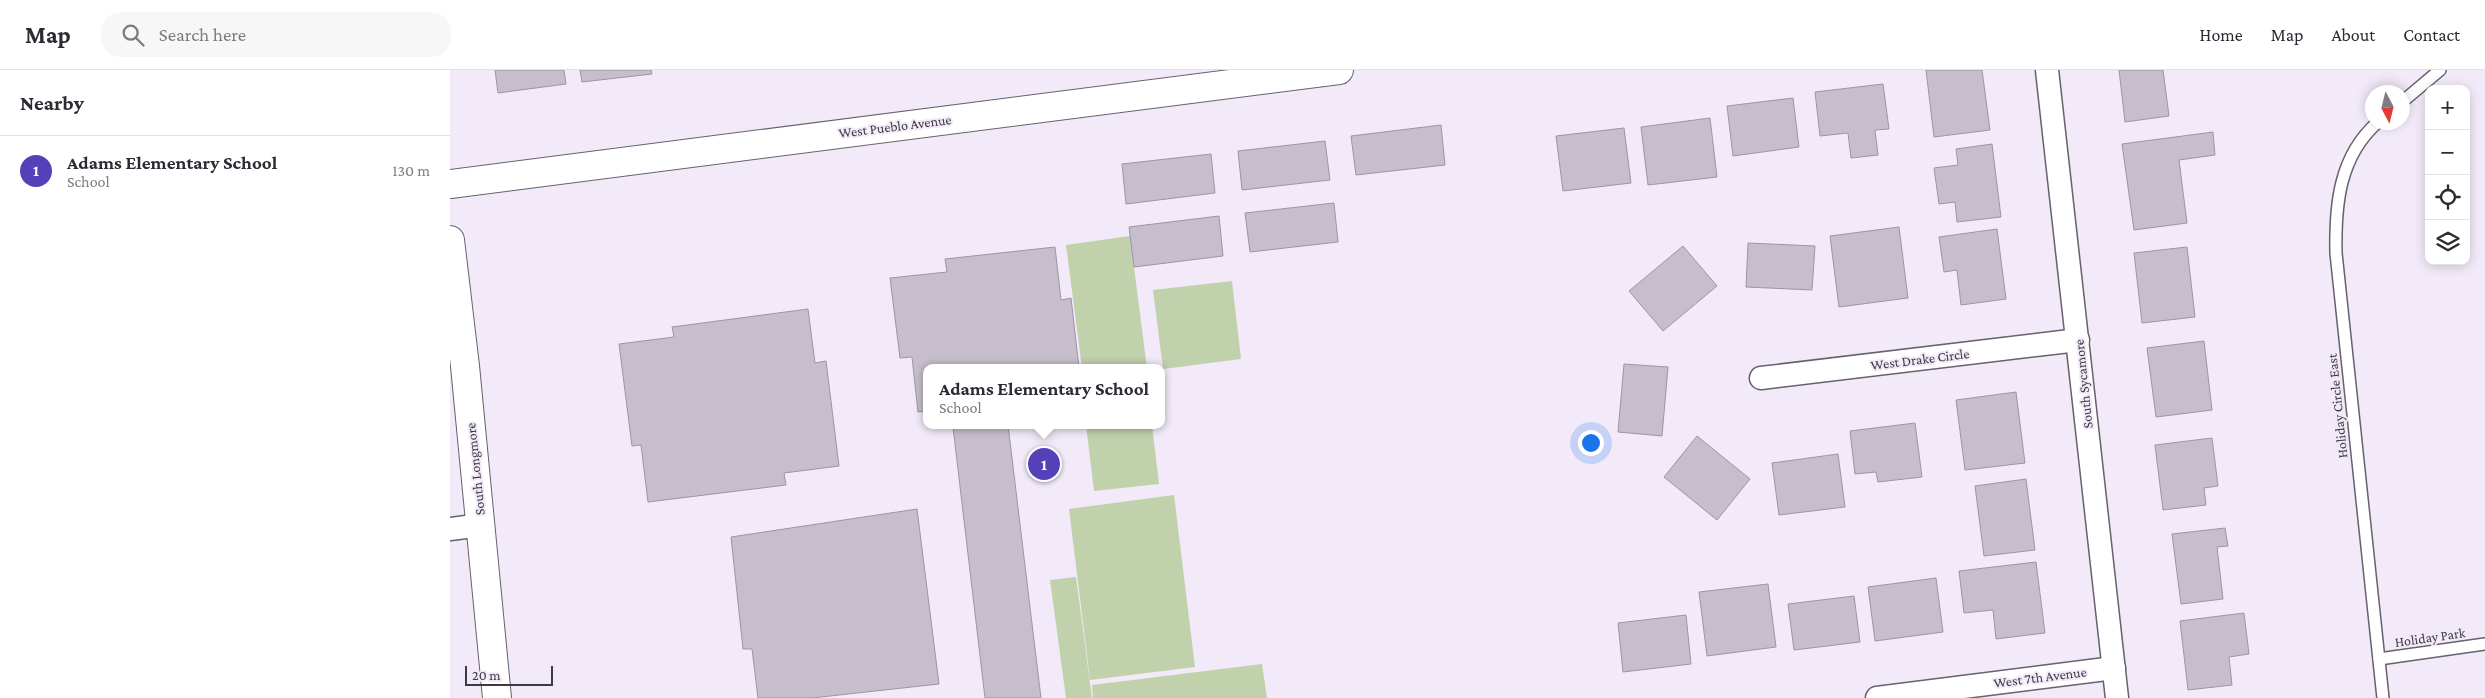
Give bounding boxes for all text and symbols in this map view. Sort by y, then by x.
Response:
search box [101,12,451,57]
text: Map [25,21,71,48]
icon: search [119,21,147,49]
text: Search here [159,24,246,45]
text: Home [2200,25,2243,45]
text: Map [2271,25,2303,45]
text: About [2331,25,2375,45]
text: Contact [2403,25,2460,45]
north arrow [2365,85,2410,130]
map controls [2425,85,2470,265]
button: + [2425,85,2470,130]
text: Nearby [20,91,84,115]
street label: West Pueblo Avenue [838,111,952,141]
button: − [2425,130,2470,175]
text: Adams Elementary School [67,152,277,173]
text: 1 [33,162,39,179]
text: 130 m [392,162,430,179]
text: School [67,173,110,190]
button: locate [2425,175,2470,220]
button: layers [2425,220,2470,265]
street label: South Sycamore [2070,339,2096,429]
street label: West Drake Circle [1870,345,1970,373]
street label: Holiday Circle East [2324,352,2350,459]
popup [923,364,1165,429]
text: Adams Elementary School [939,378,1149,399]
text: School [939,399,982,416]
street label: South Longmore [462,422,488,516]
your location [1578,430,1604,456]
pin: 1 [1028,445,1060,483]
street label: Holiday Park [2394,624,2467,650]
scale bar [465,663,552,686]
street label: West 7th Avenue [1993,663,2087,691]
text: 20 m [472,667,500,683]

